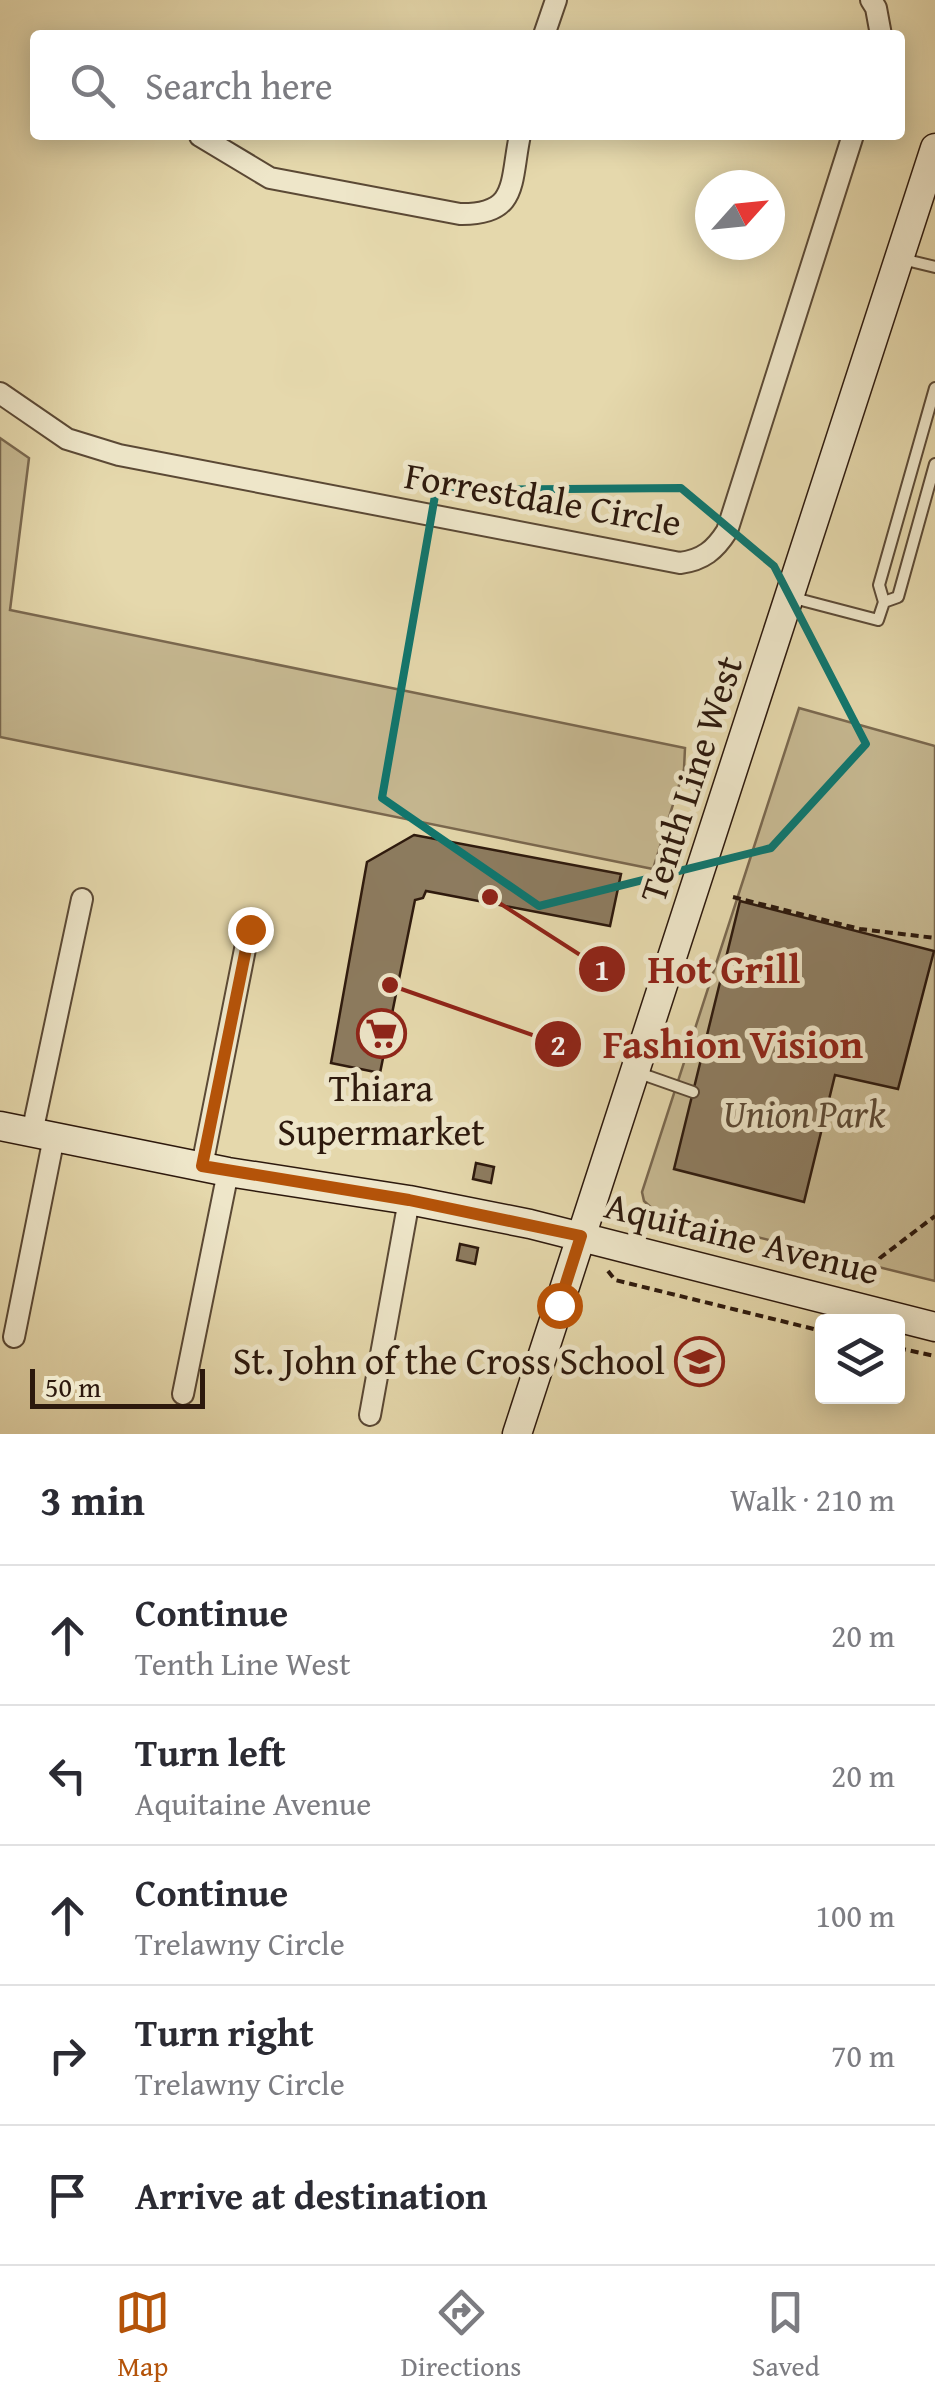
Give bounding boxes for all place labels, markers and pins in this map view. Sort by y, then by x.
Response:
callout: Hot Grill [577,934,820,1004]
supermarket icon: Thiara Supermarket [355,1008,407,1060]
callout: Fashion Vision [533,1009,883,1079]
place label: Thiara Supermarket [277,1059,485,1159]
place label: St. John of the Cross School [233,1332,665,1388]
school or university icon: St. John of the Cross School [674,1335,726,1387]

